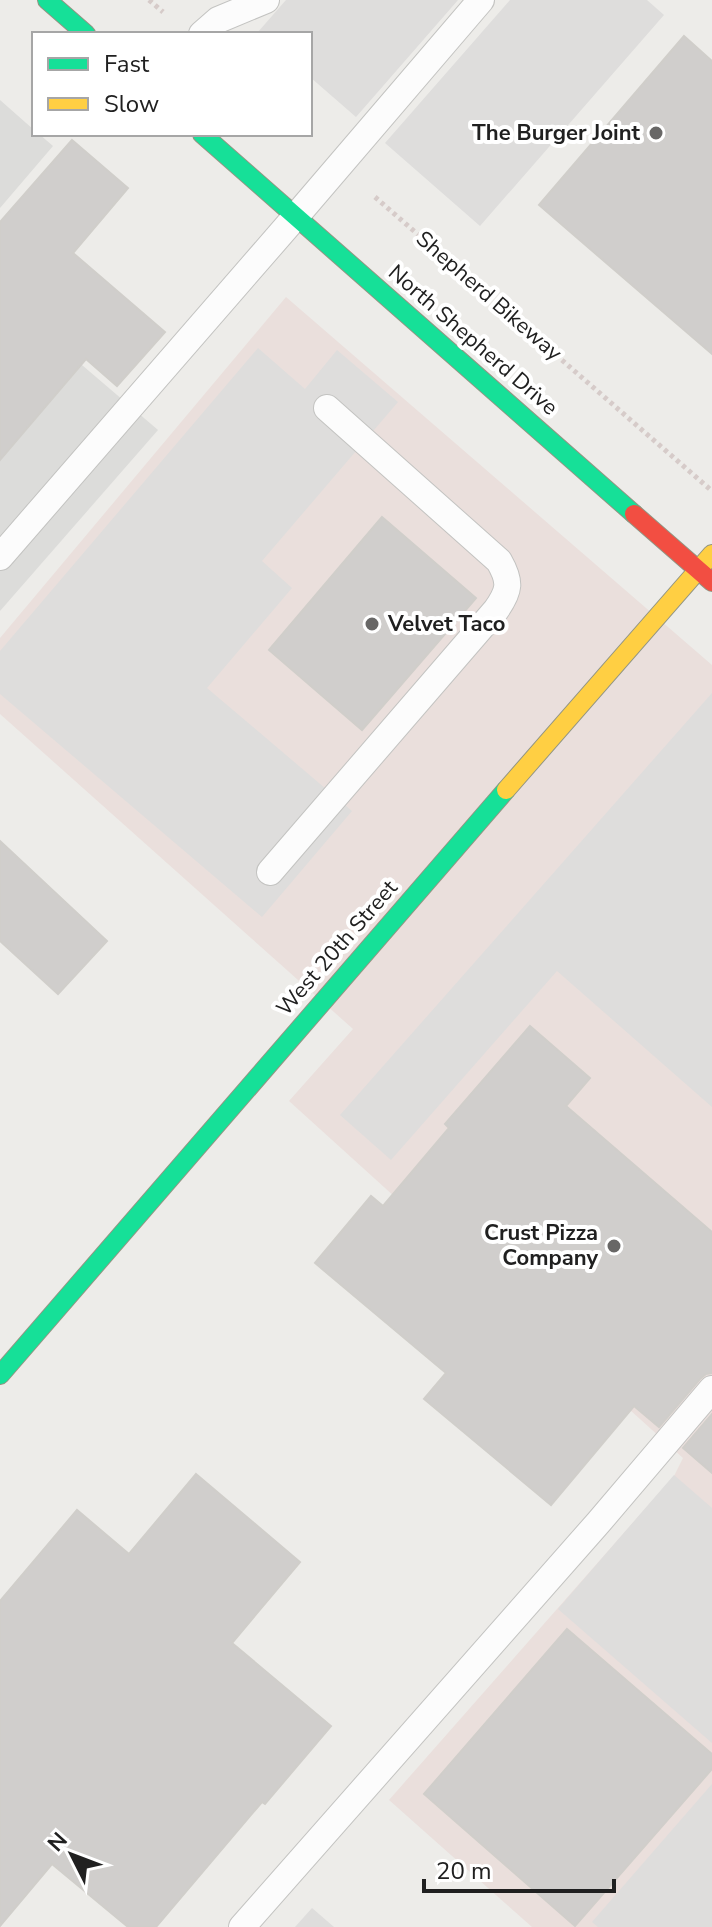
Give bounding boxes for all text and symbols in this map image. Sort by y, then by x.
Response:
legend [32,32,312,136]
text: Fast [104,48,150,80]
text: Slow [104,88,159,120]
place label: The Burger Joint [472,118,641,148]
marker: The Burger Joint [647,124,665,142]
street label: Shepherd Bikeway [410,224,569,368]
street label: North Shepherd Drive [382,258,564,422]
place label: Velvet Taco [387,609,505,639]
marker: Velvet Taco [363,615,381,633]
street label: West 20th Street [270,874,405,1022]
place label: Crust Pizza Company [484,1218,598,1273]
marker: Crust Pizza Company [605,1237,623,1255]
north arrow [32,1815,112,1895]
text: N [41,1826,75,1858]
scale bar [424,1843,614,1893]
text: 20 m [436,1855,492,1887]

